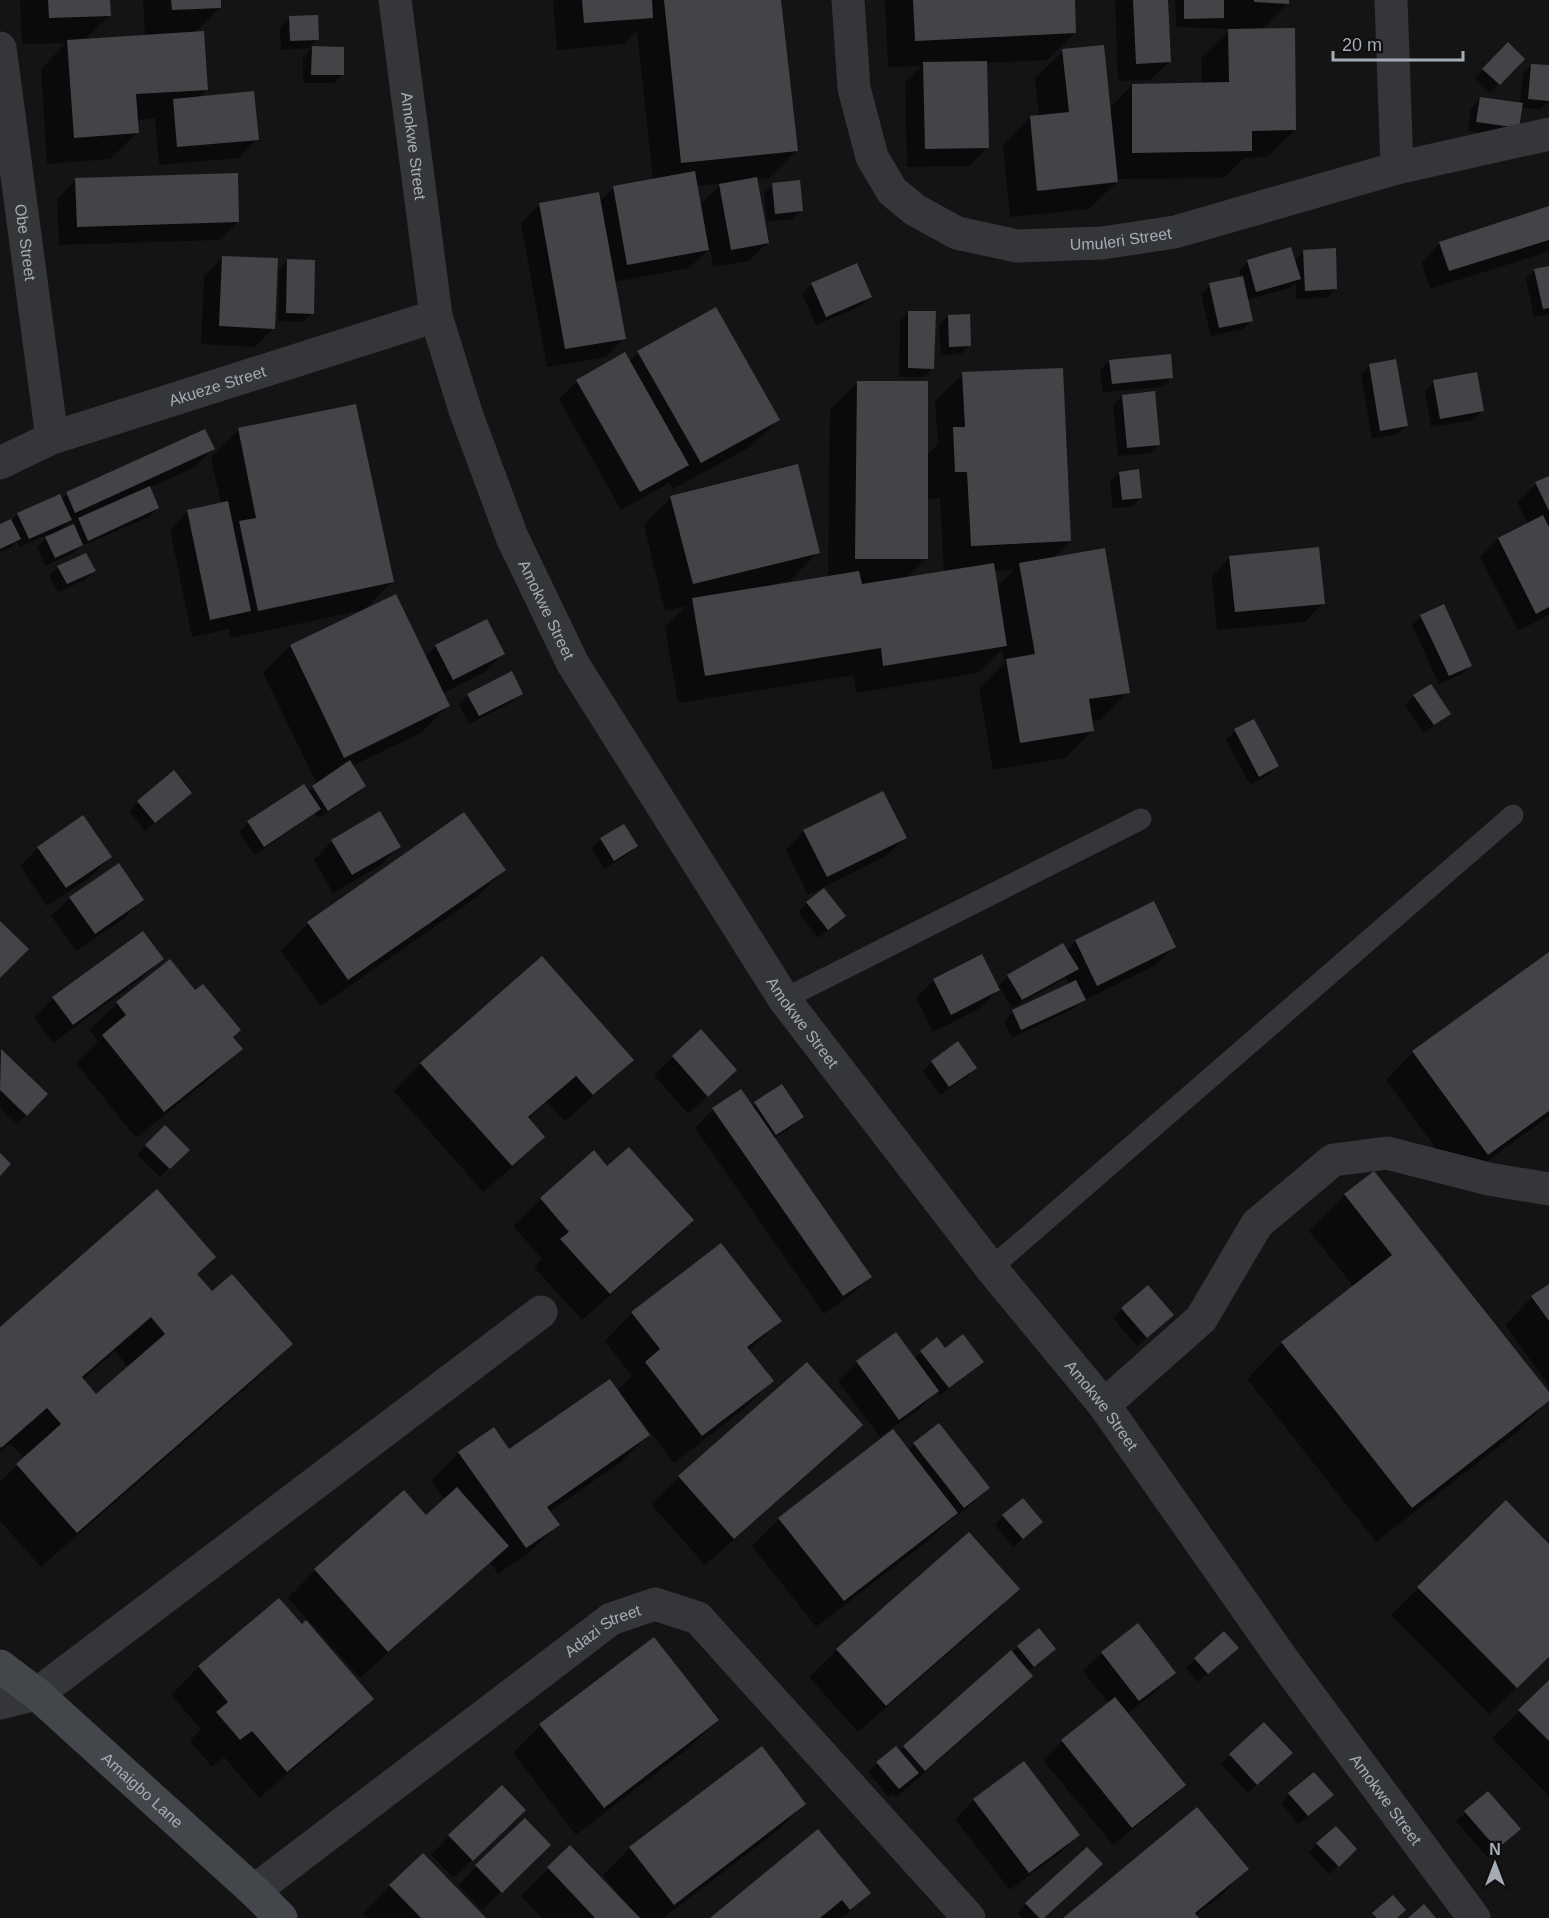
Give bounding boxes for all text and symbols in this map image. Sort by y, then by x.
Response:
scale bar [1333,24,1464,62]
text: 20 m [1342,35,1382,55]
street label: Amokwe Street [399,91,429,201]
street label: Obe Street [12,203,40,282]
street label: Umuleri Street [1069,224,1173,253]
street label: Akueze Street [167,362,268,409]
street label: Amokwe Street [516,557,578,663]
street label: Amokwe Street [764,974,842,1071]
street label: Amokwe Street [1062,1357,1142,1454]
street label: Adazi Street [561,1601,643,1660]
street label: Amaigbo Lane [99,1749,187,1831]
street label: Amokwe Street [1347,1751,1425,1848]
north arrow [1465,1834,1525,1894]
text: N [1489,1841,1501,1858]

